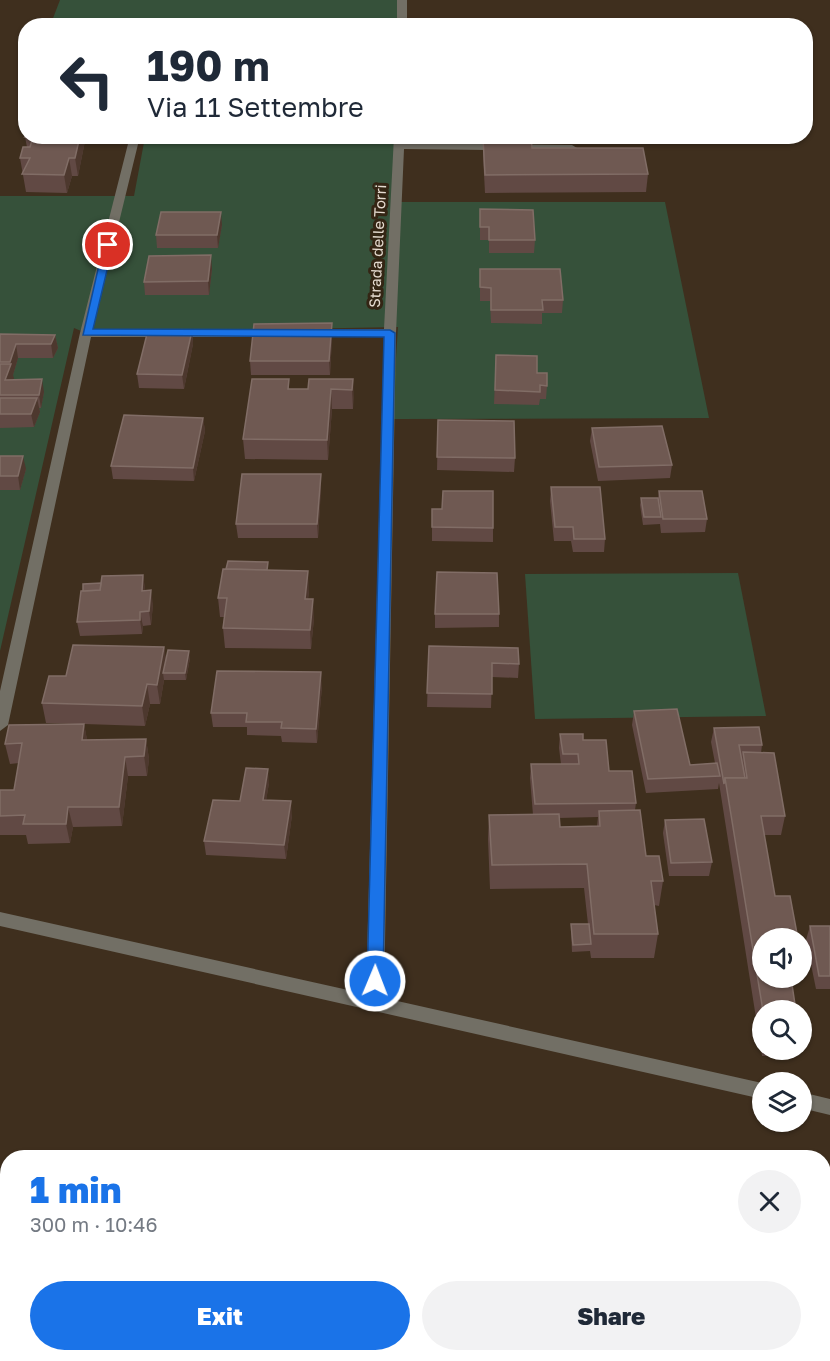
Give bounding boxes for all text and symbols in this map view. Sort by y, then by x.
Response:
text: 190 m [147,40,270,90]
icon: left [48,42,126,120]
text: Via 11 Settembre [147,91,364,123]
street label: Strada delle Torri [365,184,389,308]
pin [82,219,133,270]
icon: arrive [91,228,124,261]
map controls [752,928,812,1132]
button: sound [752,928,812,988]
position arrow [343,949,407,1013]
button: search [752,1000,812,1060]
button: layers [752,1072,812,1132]
text: 1 min [30,1168,121,1211]
button: close [738,1170,801,1233]
text: 300 m · 10:46 [30,1212,158,1236]
button: Exit [30,1281,410,1350]
button: Share [422,1281,801,1350]

